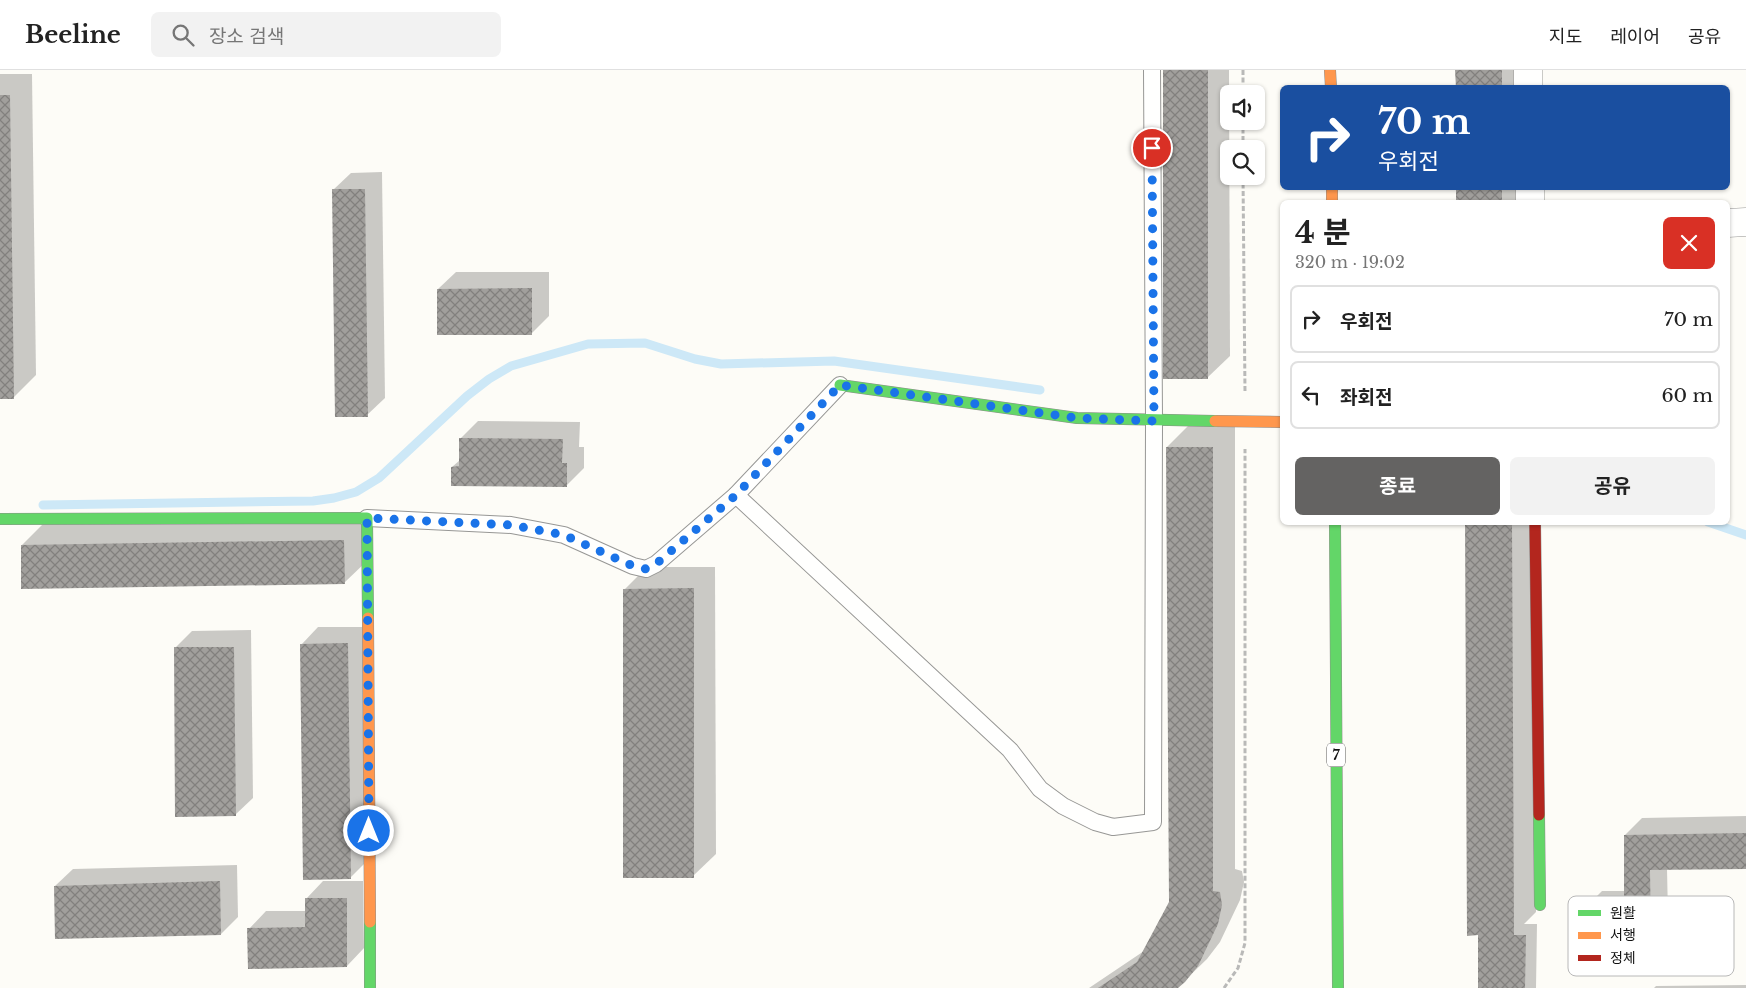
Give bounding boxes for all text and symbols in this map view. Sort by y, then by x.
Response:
search box [151,12,501,57]
text: Beeline [25,20,121,49]
icon: search [169,21,197,49]
text: 장소 검색 [209,25,284,48]
text: 지도 [1549,26,1582,48]
text: 레이어 [1610,26,1660,48]
text: 공유 [1688,26,1721,48]
map controls [1220,85,1265,185]
button: sound [1220,85,1265,130]
text: 70 m [1378,100,1471,143]
icon: right [1295,105,1360,170]
pin [1131,127,1173,169]
icon: arrive [1138,134,1166,162]
button: search [1220,140,1265,185]
text: 우회전 [1378,148,1439,175]
text: 4 분 [1295,214,1351,251]
button: close [1663,217,1715,269]
text: 320 m · 19:02 [1295,252,1405,272]
icon: right [1297,305,1325,333]
text: 70 m [1664,308,1713,331]
text: 우회전 [1340,310,1392,333]
icon: left [1297,381,1325,409]
text: 60 m [1661,384,1713,407]
text: 좌회전 [1340,386,1392,409]
button: 종료 [1295,457,1500,515]
button: 공유 [1510,457,1715,515]
road number: 7 [1327,744,1345,766]
position arrow [342,804,394,856]
legend [1568,896,1734,976]
text: 원활 [1610,904,1636,922]
text: 서행 [1610,926,1636,944]
text: 정체 [1610,949,1636,967]

